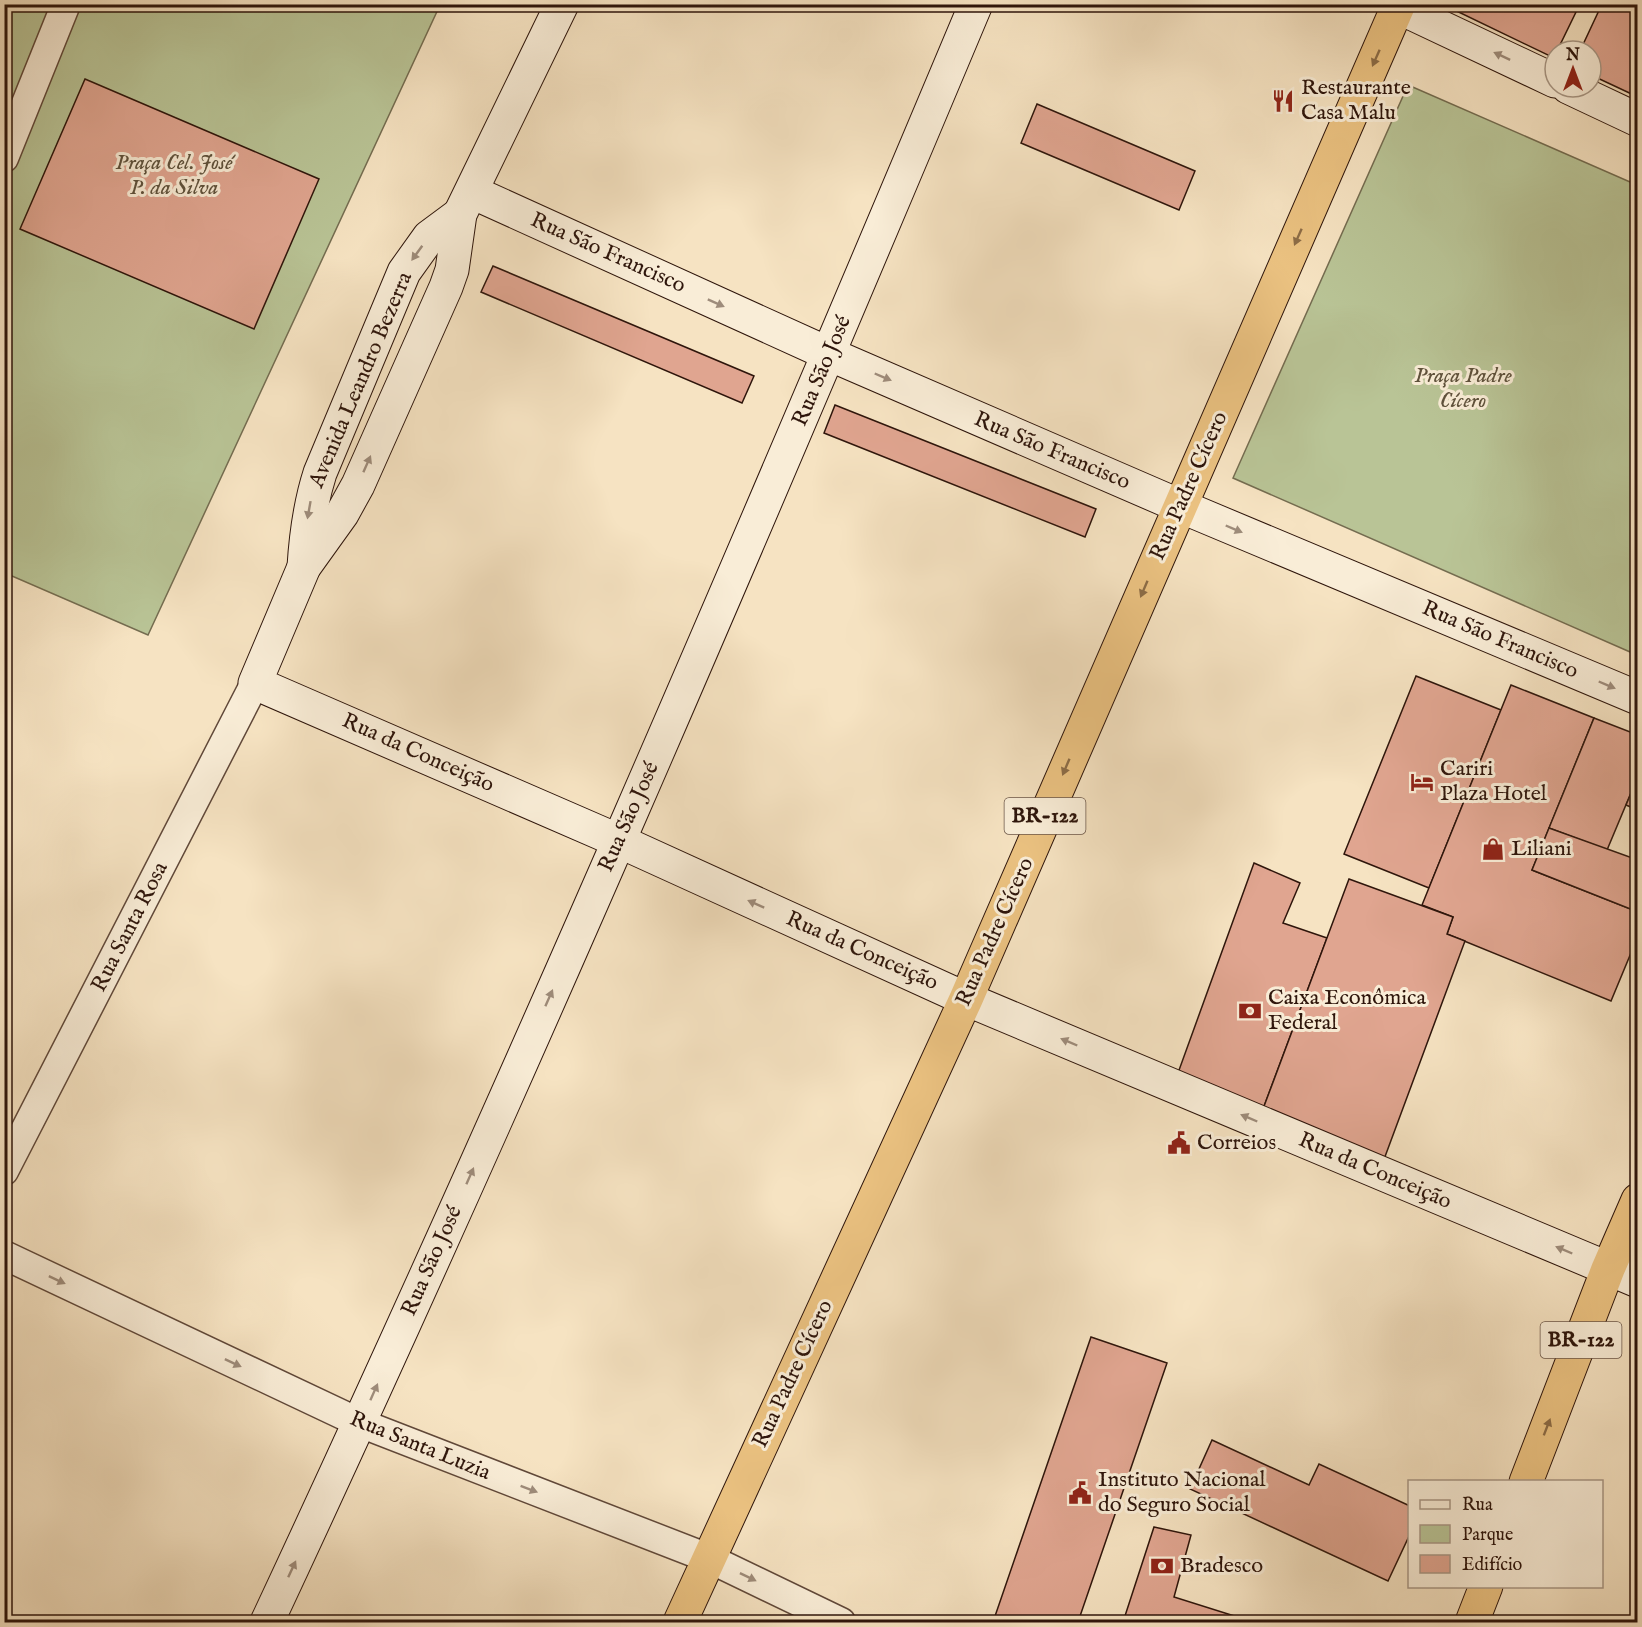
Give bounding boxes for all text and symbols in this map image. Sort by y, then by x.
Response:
north arrow [1543,39,1603,99]
text: N [1565,46,1580,66]
one-way arrow [1371,49,1380,67]
one-way arrow [1494,52,1511,61]
place label: Restaurante Casa Malu [1301,74,1411,127]
restaurant icon: Restaurante Casa Malu [1270,88,1296,114]
park label: Praça Cel. José P. da Silva [115,149,236,202]
street label: Rua São Francisco [526,206,690,300]
one-way arrow [1293,228,1303,246]
one-way arrow [411,245,423,261]
street label: Avenida Leandro Bezerra [302,267,419,493]
one-way arrow [708,298,725,307]
street label: Rua São José [786,311,858,431]
park label: Praça Padre Cícero [1414,362,1512,415]
one-way arrow [874,373,891,382]
street label: Rua São Francisco [970,405,1135,497]
street label: Rua Padre Cícero [1144,407,1234,565]
one-way arrow [362,454,372,472]
one-way arrow [304,500,313,519]
one-way arrow [1225,524,1243,534]
one-way arrow [1139,580,1149,598]
street label: Rua São Francisco [1418,594,1583,686]
one-way arrow [1599,680,1617,690]
street label: Rua da Conceição [338,707,499,799]
place label: Cariri Plaza Hotel [1440,755,1547,808]
street label: Rua São José [592,757,666,877]
one-way arrow [1062,759,1071,776]
hotel icon: Cariri Plaza Hotel [1409,769,1435,795]
road number: BR-122 [1004,798,1086,834]
place label: Liliani [1511,835,1572,863]
shop icon: Liliani [1480,836,1506,862]
street label: Rua Padre Cícero [950,853,1040,1011]
street label: Rua Santa Rosa [85,857,175,997]
one-way arrow [748,899,765,908]
street label: Rua da Conceição [782,905,943,997]
place label: Caixa Econômica Federal [1268,984,1426,1037]
one-way arrow [545,989,554,1006]
bank icon: Caixa Econômica Federal [1237,998,1263,1024]
one-way arrow [1060,1037,1078,1046]
one-way arrow [1239,1113,1257,1123]
street label: Rua da Conceição [1294,1126,1456,1216]
place label: Correios [1197,1129,1276,1157]
public building icon: Correios [1166,1130,1192,1156]
one-way arrow [466,1167,475,1185]
street label: Rua São José [395,1201,469,1321]
one-way arrow [1555,1245,1573,1255]
one-way arrow [49,1275,66,1284]
street label: Rua Padre Cícero [746,1295,840,1452]
road number: BR-122 [1540,1322,1622,1358]
one-way arrow [225,1359,242,1368]
one-way arrow [369,1383,379,1401]
street label: Rua Santa Luzia [346,1405,495,1487]
one-way arrow [1543,1418,1553,1436]
place label: Instituto Nacional do Seguro Social [1098,1466,1266,1519]
public building icon: Instituto Nacional do Seguro Social [1067,1480,1093,1506]
legend [1408,1480,1603,1588]
one-way arrow [520,1484,538,1494]
text: Rua [1462,1494,1493,1517]
text: Parque [1462,1524,1513,1547]
place label: Bradesco [1180,1552,1263,1580]
bank icon: Bradesco [1149,1553,1175,1579]
text: Edifício [1462,1554,1523,1577]
one-way arrow [287,1560,297,1578]
one-way arrow [740,1573,757,1582]

